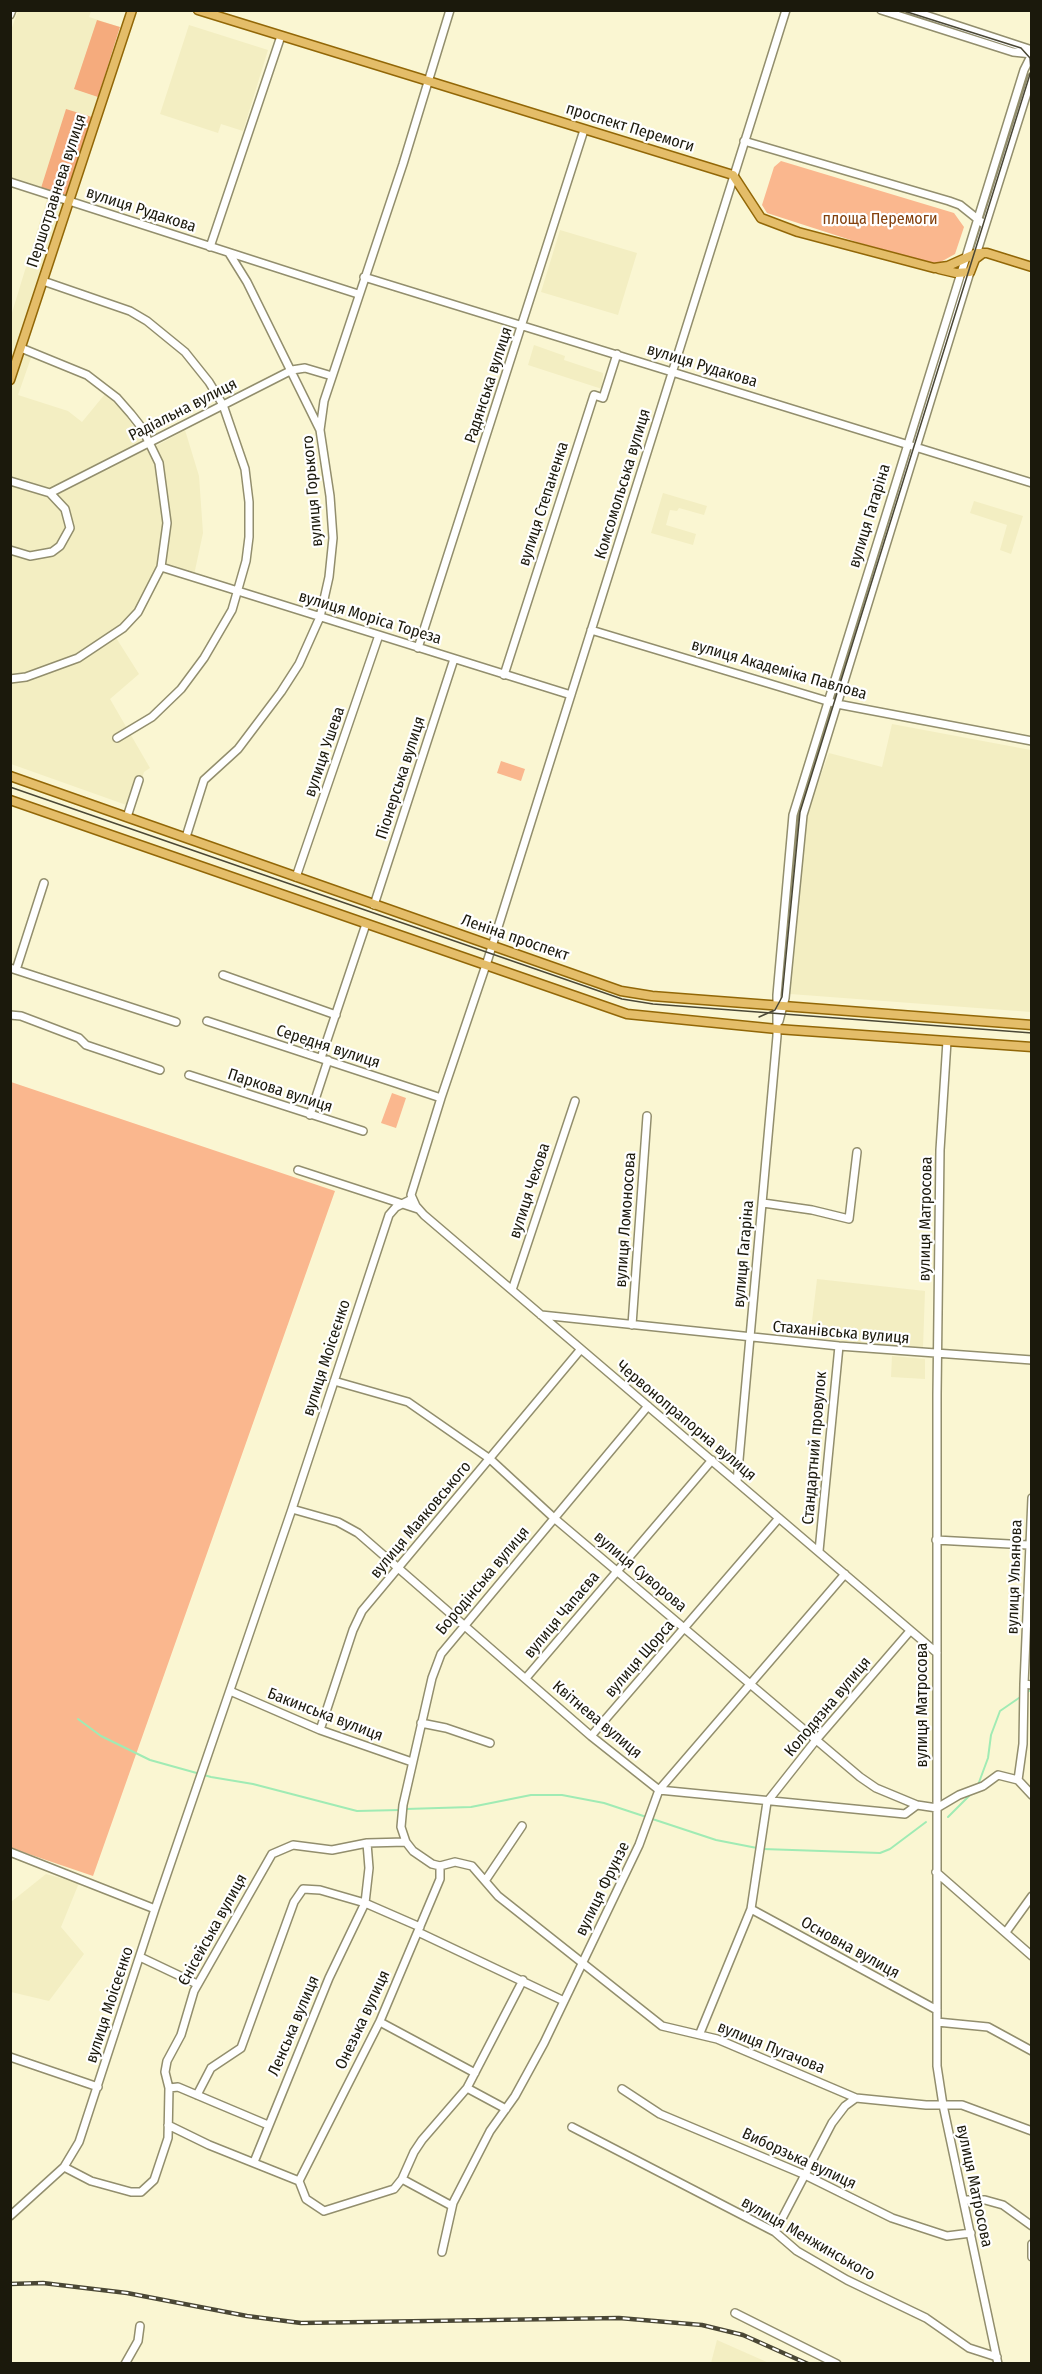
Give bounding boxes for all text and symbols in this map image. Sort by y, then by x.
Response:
street label: проспект Перемоги [563,99,697,157]
street label: Першотравнева вулиця [23,112,91,270]
street label: вулиця Рудакова [84,183,198,237]
park label: площа Перемоги [822,210,938,230]
street label: Радянська вулиця [461,324,517,446]
street label: вулиця Рудакова [644,340,760,392]
street label: Радіальна вулиця [126,374,240,446]
street label: Комсомольська вулиця [591,407,655,561]
street label: вулиця Горького [299,434,327,548]
street label: вулиця Степаненка [515,439,573,569]
street label: вулиця Гагаріна [845,462,895,570]
street label: вулиця Моріса Тореза [296,587,444,649]
street label: вулиця Академіка Павлова [689,636,869,704]
street label: вулиця Ушева [301,704,349,800]
street label: Піонерська вулиця [372,714,430,842]
street label: Леніна проспект [459,911,571,965]
street label: Середня вулиця [274,1021,382,1073]
street label: Паркова вулиця [225,1065,335,1117]
street label: вулиця Чехова [506,1141,554,1241]
street label: вулиця Ломоносова [612,1152,640,1288]
street label: вулиця Матросова [915,1156,937,1282]
street label: вулиця Гагаріна [730,1200,758,1308]
street label: вулиця Моісеєнко [299,1297,355,1419]
street label: Стаханівська вулиця [772,1317,910,1349]
street label: Червонопрапорна вулиця [612,1357,760,1485]
street label: Стандартний провулок [799,1370,831,1526]
street label: вулиця Маяковського [366,1458,476,1582]
street label: вулиця Ульянова [1003,1519,1027,1635]
street label: Бородінська вулиця [432,1523,534,1639]
street label: вулиця Суворова [590,1528,690,1616]
street label: вулиця Чапаєва [520,1568,604,1662]
street label: вулиця Щорса [601,1616,679,1702]
street label: вулиця Матросова [913,1643,933,1767]
street label: Колодязна вулиця [781,1653,875,1761]
street label: Квітнева вулиця [548,1677,646,1763]
street label: Бакинська вулиця [265,1684,385,1746]
street label: вулиця Фрунзе [572,1839,634,1939]
street label: Єнісейська вулиця [174,1871,252,1989]
street label: Основна вулиця [797,1913,903,1983]
street label: вулиця Моісеєнко [82,1944,138,2066]
street label: Онезька вулиця [332,1967,394,2073]
street label: Ленська вулиця [264,1973,324,2079]
street label: вулиця Пугачова [715,2018,827,2078]
street label: вулиця Матросова [952,2123,996,2249]
street label: Виборзька вулиця [739,2124,859,2194]
street label: вулиця Менжинського [738,2193,878,2285]

